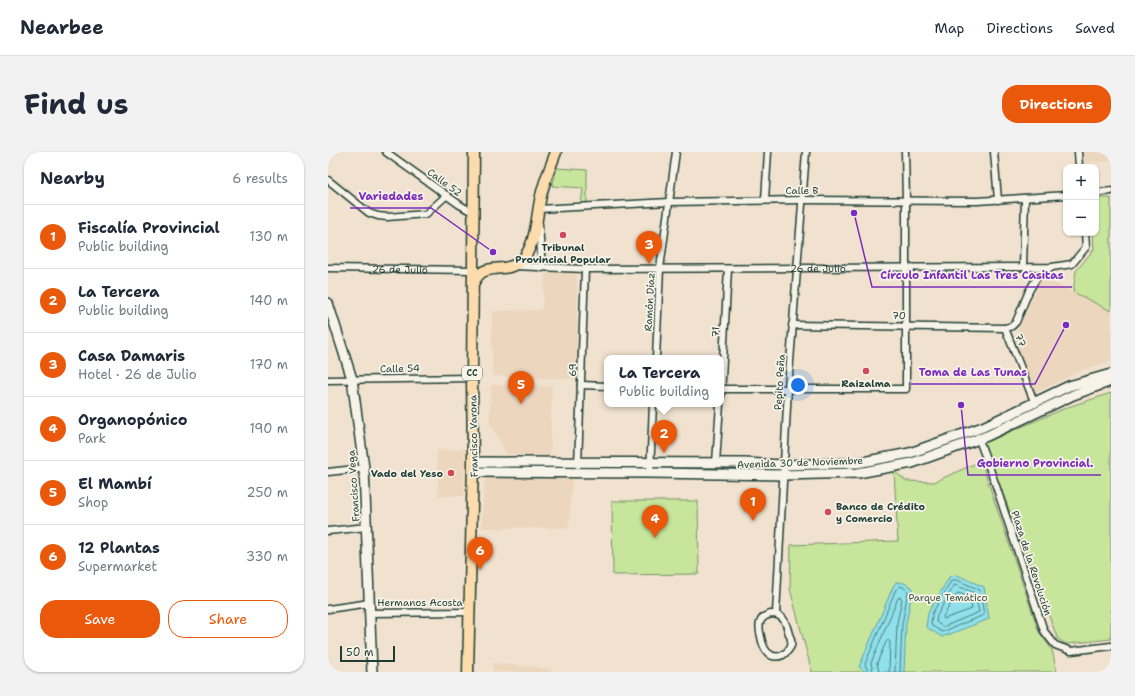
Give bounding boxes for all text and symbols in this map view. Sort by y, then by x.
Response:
text: Nearbee [20,15,104,40]
text: Map [935,19,965,37]
text: Directions [987,19,1053,37]
text: Saved [1075,19,1115,37]
text: Find us [24,85,129,123]
button: Directions [1002,85,1111,123]
map controls [1063,164,1099,236]
button: + [1063,164,1099,200]
street label: Calle 52 [425,165,465,199]
text: Nearby [40,167,105,189]
text: 6 results [232,170,288,187]
street label: Calle B [785,184,819,197]
callout: Variedades [350,185,431,208]
text: Variedades [359,189,424,204]
button: − [1063,200,1099,236]
text: Fiscalía Provincial [78,218,220,238]
text: 1 [50,228,56,245]
text: 130 m [250,228,288,245]
marker: Tribunal Provincial Popular [558,230,568,240]
pin: 3 [636,231,662,264]
text: Public building [78,238,169,255]
place label: Tribunal Provincial Popular [515,241,611,266]
street label: 26 de Julio [790,262,846,275]
street label: 26 de Julio [372,263,428,276]
callout: Círculo Infantil Las Tres Casitas [872,264,1072,287]
text: Círculo Infantil Las Tres Casitas [880,268,1064,283]
street label: Ramón Díaz [641,272,658,332]
text: La Tercera [78,282,160,302]
text: 2 [48,292,58,309]
text: 140 m [249,292,288,309]
text: Public building [78,302,169,319]
street label: 70 [892,309,906,322]
street label: 71 [709,326,722,338]
street label: 77 [1012,332,1029,349]
text: Casa Damaris [78,346,185,366]
street label: Pepito Peña [771,353,788,410]
popup [604,355,724,407]
text: 3 [48,356,58,373]
text: 170 m [250,356,288,373]
callout: Toma de Las Tunas [911,361,1035,384]
street label: Calle 54 [380,362,420,375]
street label: 69 [566,363,579,377]
text: La Tercera [619,363,700,383]
text: Toma de Las Tunas [919,365,1027,380]
text: Hotel · 26 de Julio [78,366,197,383]
road number: CC [462,366,482,380]
marker: Raizalma [861,366,871,376]
pin: 5 [508,371,534,404]
your location [788,375,808,395]
place label: Raizalma [841,377,891,390]
text: Public building [619,383,709,400]
street label: Francisco Varona [466,394,481,477]
text: Organopónico [78,410,187,430]
text: 4 [48,420,58,437]
text: 190 m [249,420,288,437]
pin: 2 [651,420,677,453]
text: Park [78,430,106,447]
street label: Francisco Vega [344,449,362,522]
callout: Gobierno Provincial. [968,452,1101,475]
street label: Avenida 30 de Noviembre [737,454,864,471]
text: Gobierno Provincial. [977,456,1093,471]
place label: Vado del Yeso [371,467,443,480]
marker: Vado del Yeso [446,468,456,478]
text: El Mambí [78,474,152,494]
text: 5 [49,484,57,501]
text: 250 m [247,484,288,501]
pin: 1 [740,488,766,521]
text: Shop [78,494,108,511]
place label: Banco de Crédito y Comercio [836,500,925,525]
pin: 4 [642,505,668,538]
marker: Banco de Crédito y Comercio [823,507,833,517]
street label: Plaza de la Revolución [1008,509,1055,617]
pin: 6 [467,537,493,570]
text: 12 Plantas [78,538,160,558]
text: 6 [48,548,58,565]
text: 330 m [246,548,288,565]
text: Supermarket [78,558,157,575]
park label: Parque Temático [908,591,988,604]
street label: Hermanos Acosta [377,596,463,609]
button: Save [40,600,160,638]
button: Share [168,600,288,638]
scale bar [340,644,395,663]
text: 50 m [346,645,374,660]

